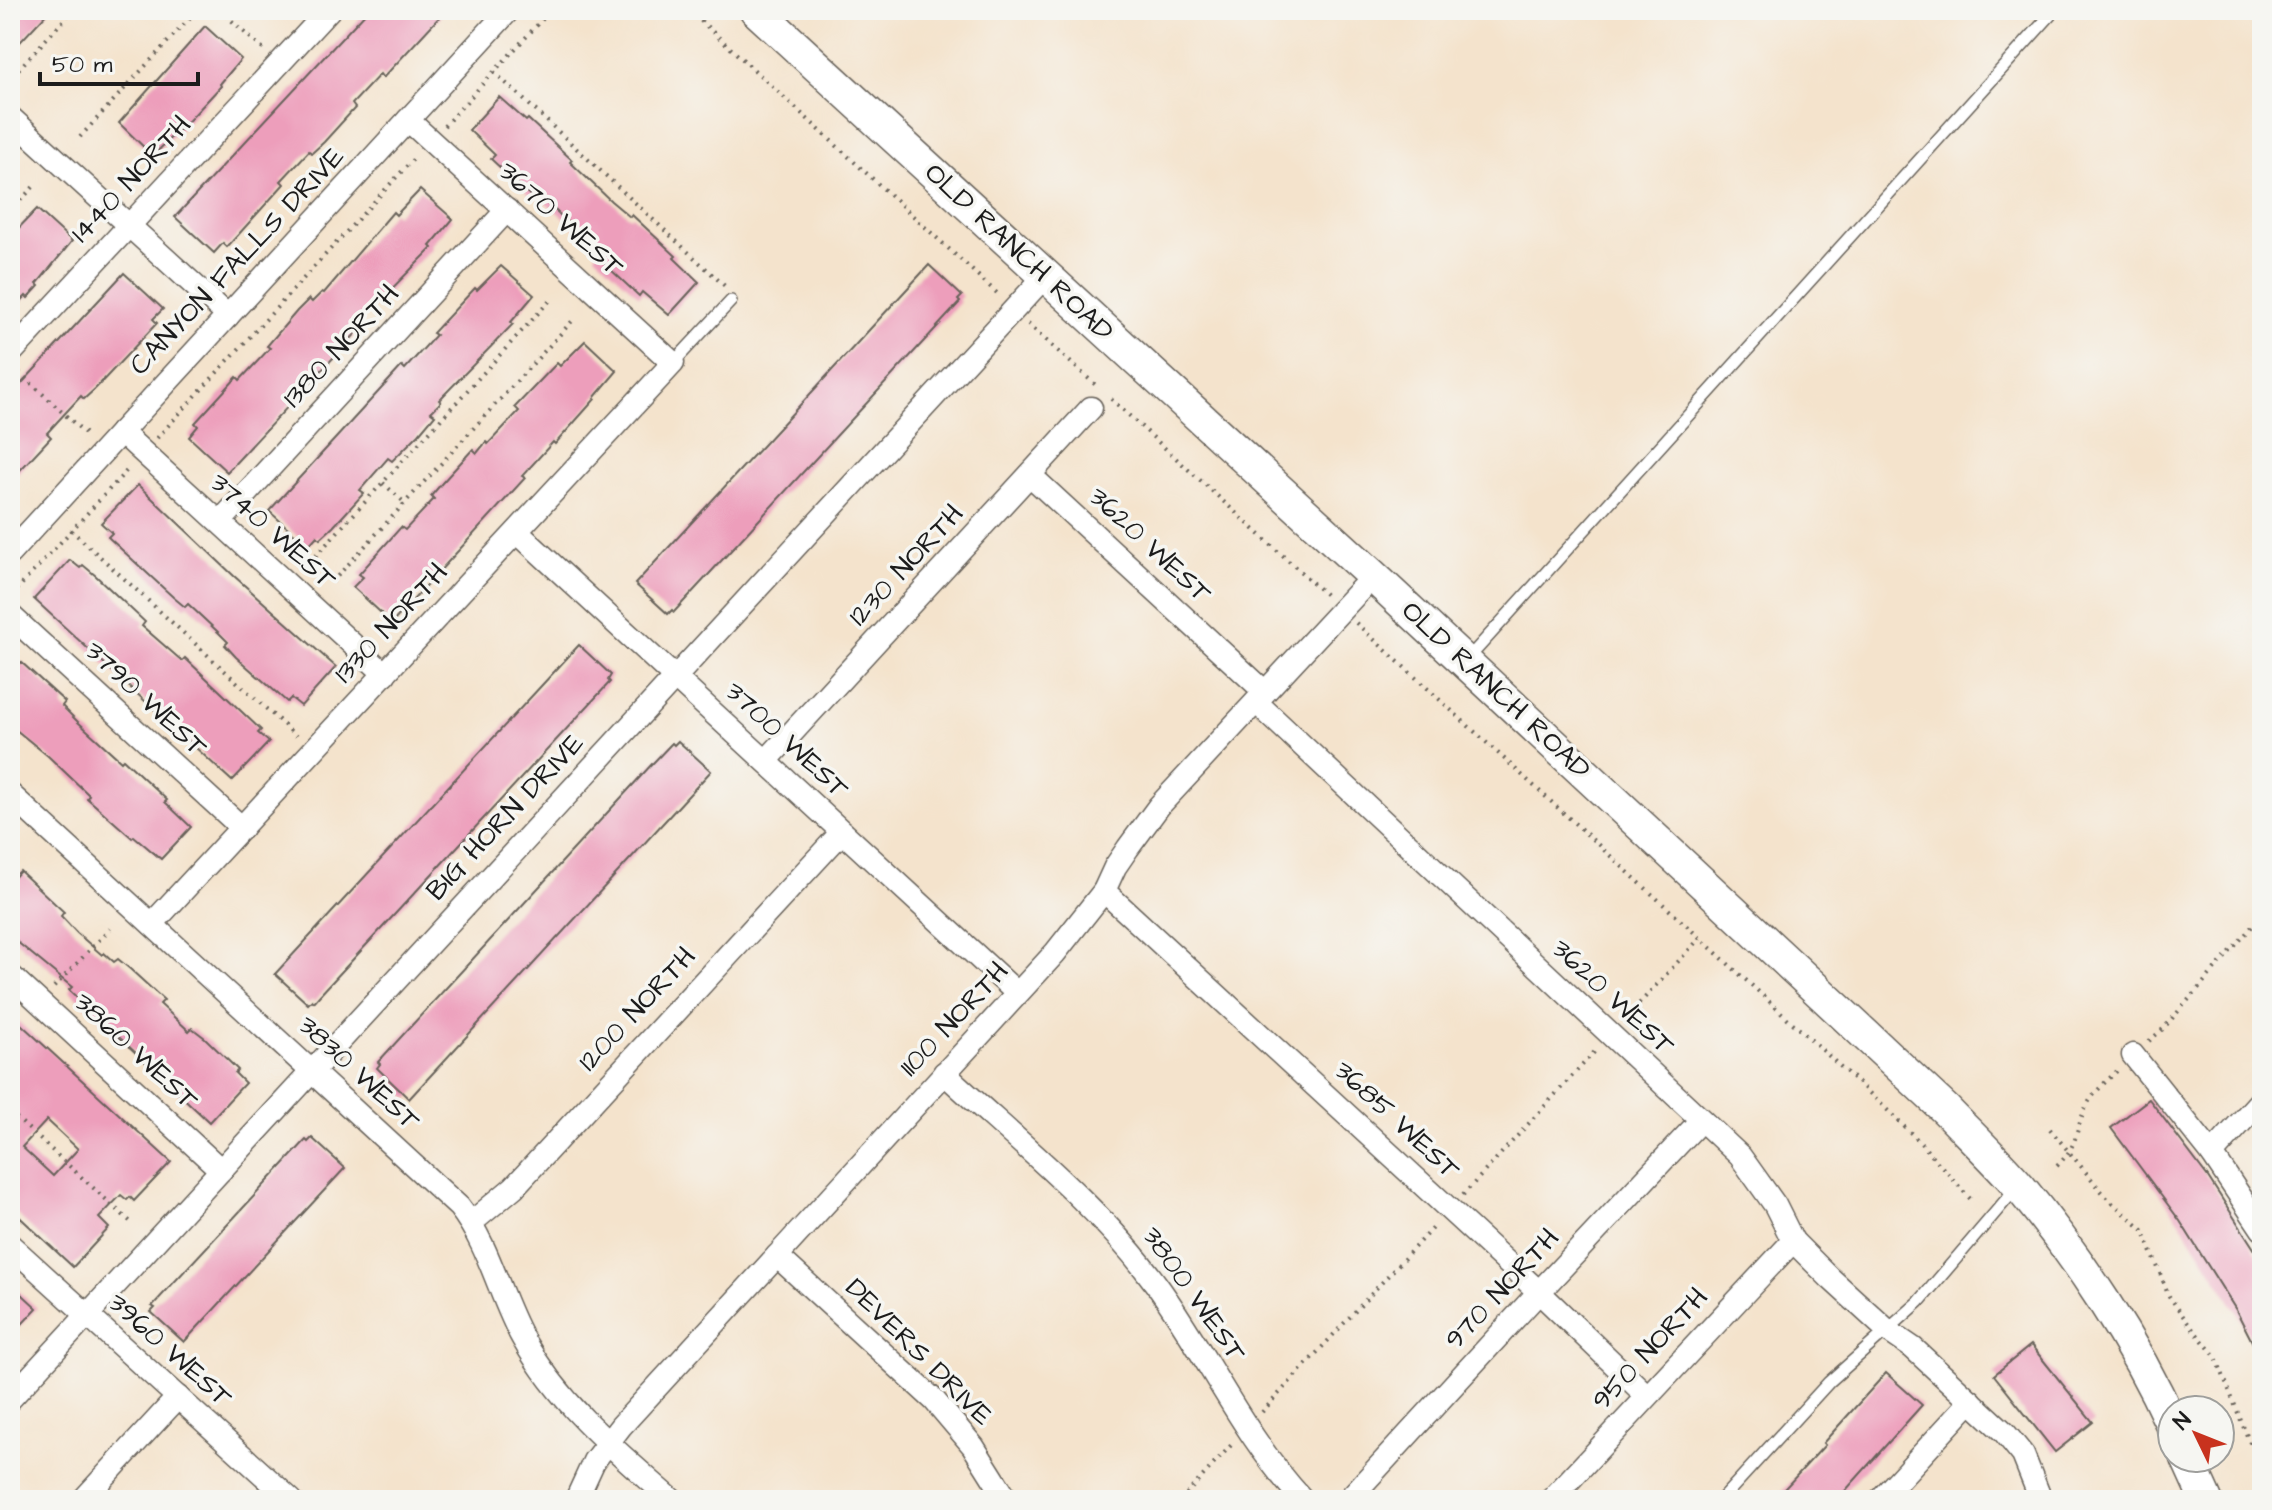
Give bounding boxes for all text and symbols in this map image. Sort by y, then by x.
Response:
scale bar [40,36,198,86]
text: 50 m [52,48,113,82]
street label: 1440 NORTH [62,107,200,251]
street label: CANYON FALLS DRIVE [121,138,354,384]
street label: 3670 WEST [490,152,633,286]
street label: OLD RANCH ROAD [916,154,1122,350]
street label: 1380 NORTH [274,276,408,416]
street label: 3740 WEST [201,464,345,599]
street label: 3620 WEST [1080,478,1220,613]
street label: 1230 NORTH [839,496,973,634]
street label: 1330 NORTH [325,554,457,692]
street label: OLD RANCH ROAD [1393,592,1599,788]
street label: 3790 WEST [76,632,216,766]
street label: 3700 WEST [717,672,858,808]
street label: BIG HORN DRIVE [417,725,593,909]
street label: 3620 WEST [1543,930,1683,1065]
street label: 1200 NORTH [569,938,705,1080]
street label: 1100 NORTH [891,953,1018,1085]
street label: 3860 WEST [65,983,207,1119]
street label: 3830 WEST [289,1006,429,1140]
street label: 3685 WEST [1325,1051,1469,1189]
street label: 3800 WEST [1133,1218,1255,1370]
street label: 970 NORTH [1436,1220,1568,1358]
street label: DEVERS DRIVE [836,1269,1002,1435]
street label: 950 NORTH [1583,1279,1717,1419]
street label: 3960 WEST [99,1284,241,1417]
north arrow [2156,1394,2236,1474]
text: N [2166,1406,2199,1437]

